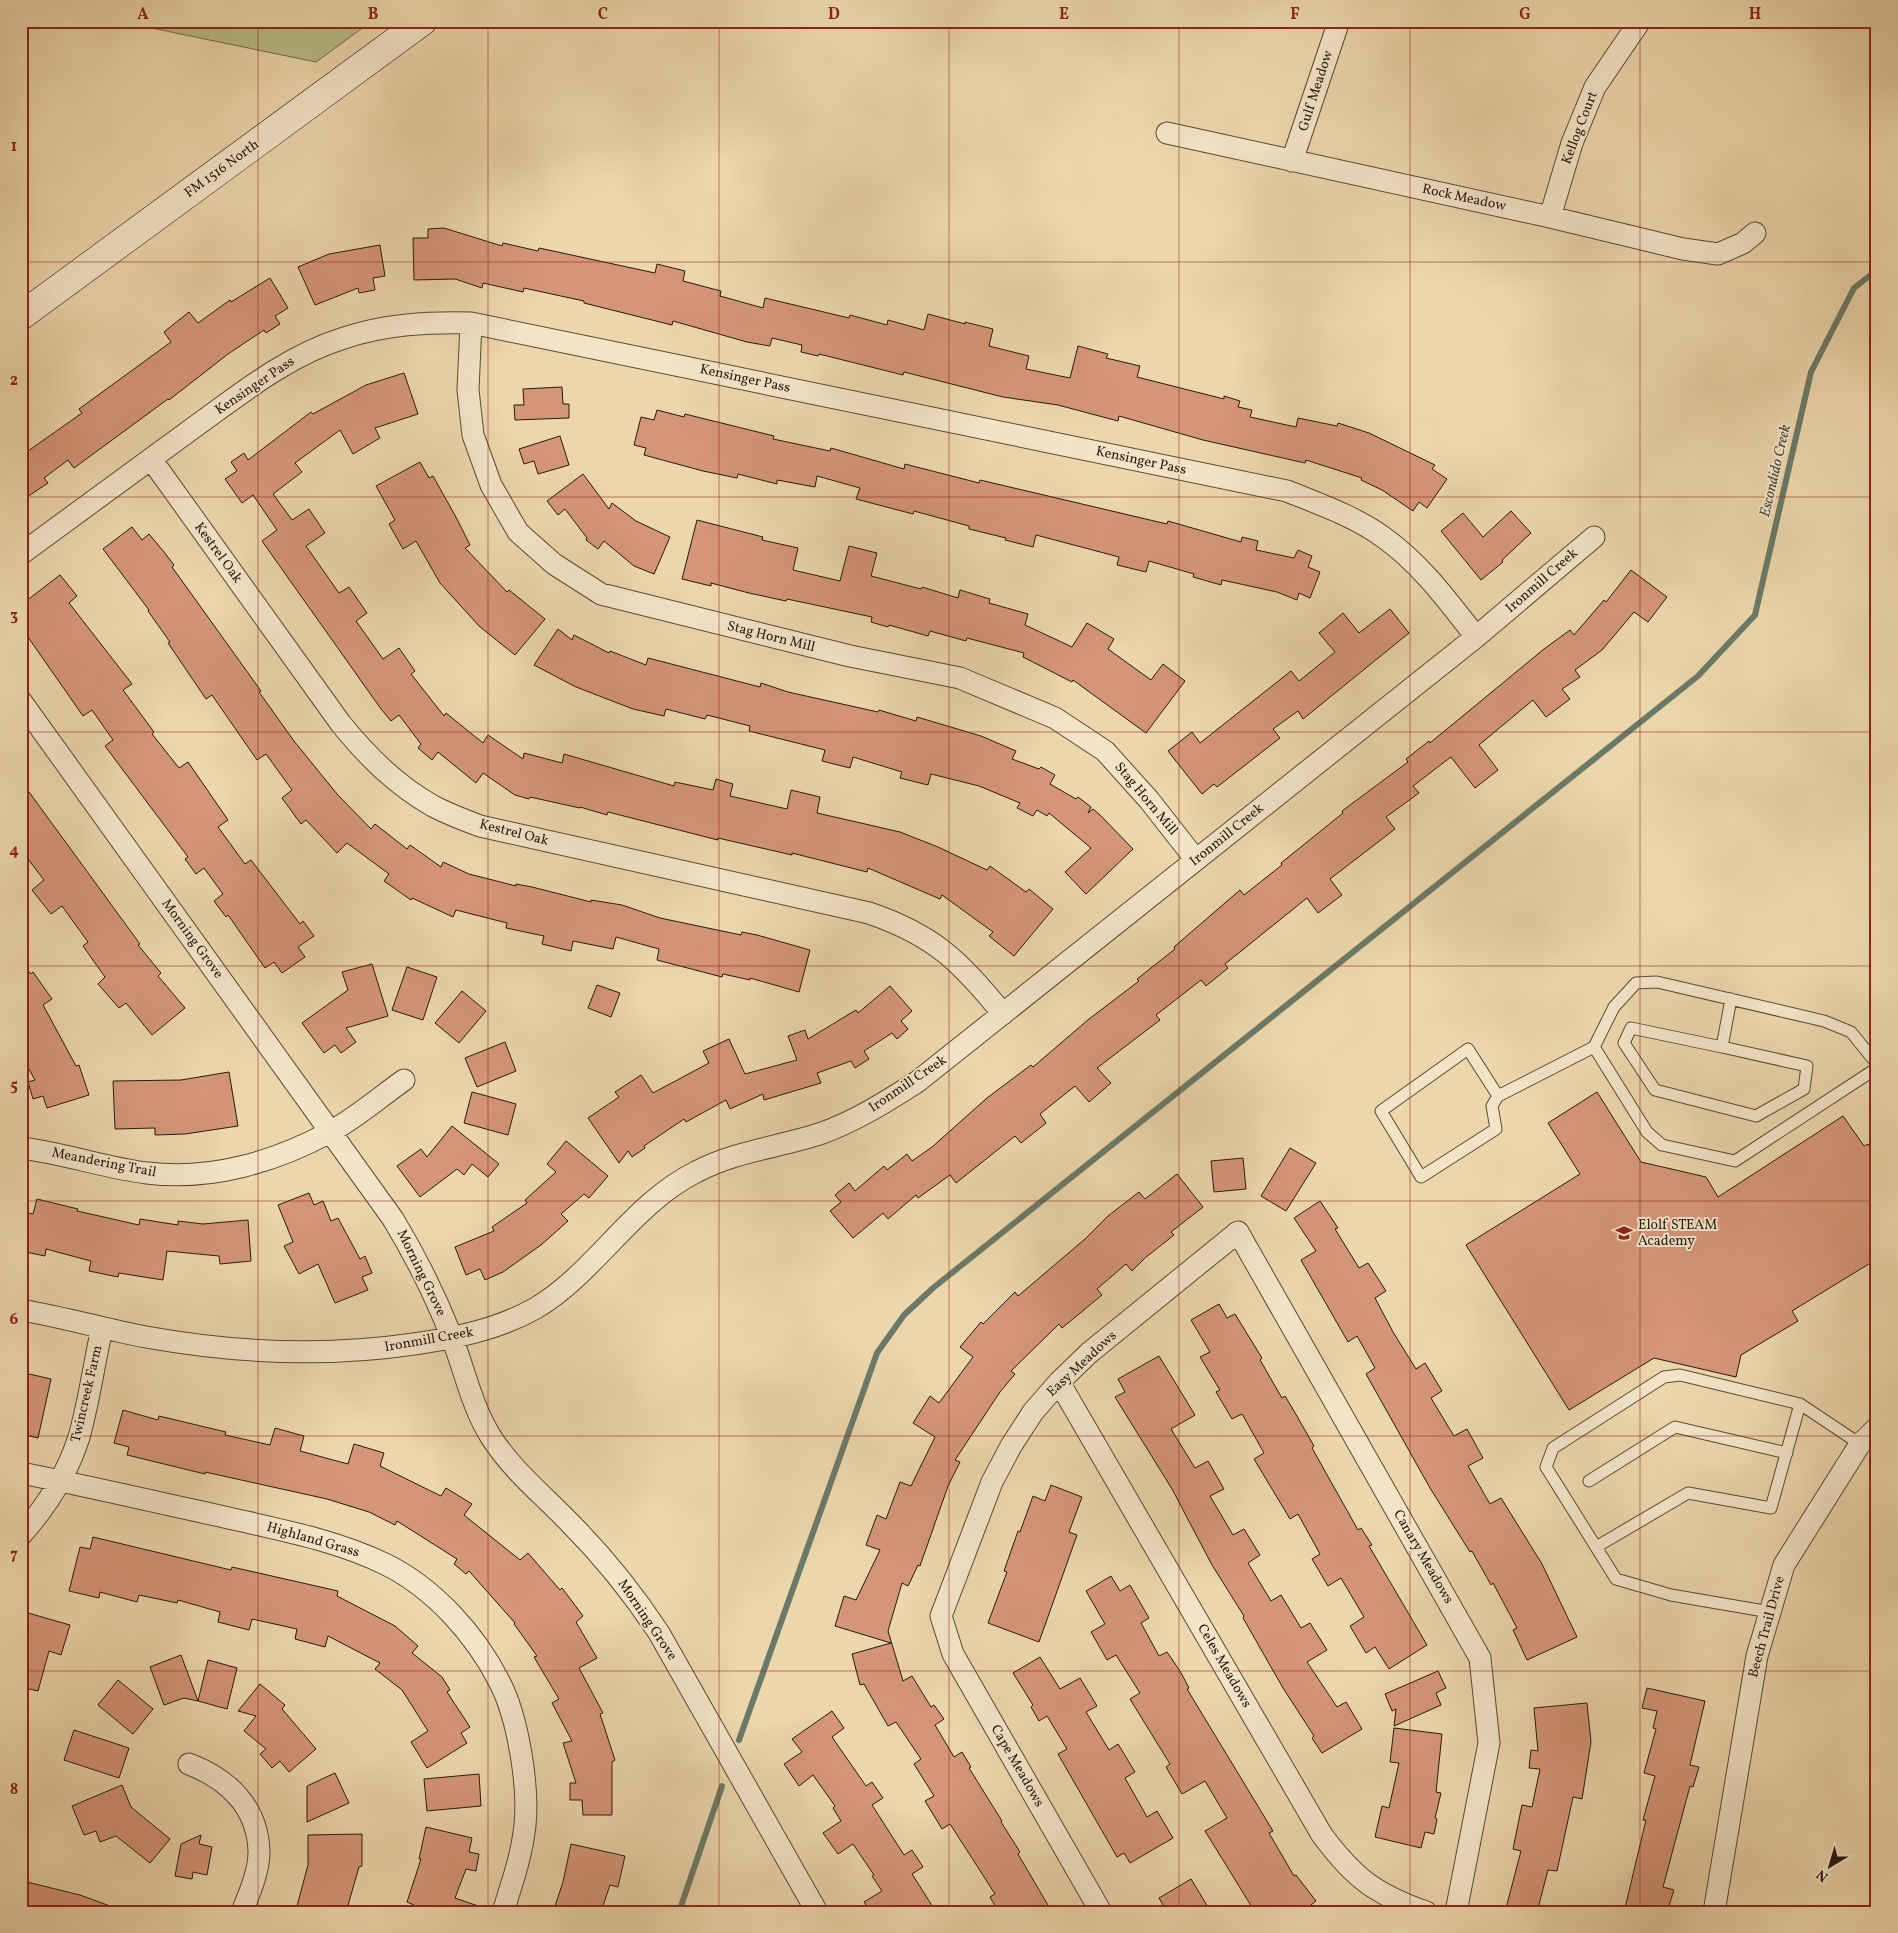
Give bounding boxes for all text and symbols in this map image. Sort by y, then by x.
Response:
text: A [137,4,149,26]
text: B [368,4,379,26]
text: C [598,4,608,26]
text: D [828,4,840,26]
text: E [1059,4,1069,26]
text: F [1290,4,1300,26]
text: G [1519,4,1531,26]
text: H [1749,4,1761,26]
street label: Gulf Meadow [1294,48,1338,134]
street label: Kellog Court [1557,89,1603,167]
street label: FM 1516 North [181,135,263,203]
text: 1 [11,136,17,158]
street label: Rock Meadow [1420,180,1508,216]
street label: Kensinger Pass [212,352,298,420]
street label: Kensinger Pass [698,360,792,398]
text: 2 [10,370,18,392]
water label: Escondido Creek [1755,423,1797,519]
street label: Kensinger Pass [1094,442,1188,480]
street label: Kestrel Oak [190,519,247,588]
street label: Ironmill Creek [1502,544,1583,618]
text: 3 [10,605,18,627]
street label: Stag Horn Mill [725,617,817,657]
street label: Stag Horn Mill [1110,758,1182,840]
street label: Ironmill Creek [1186,799,1268,871]
street label: Kestrel Oak [477,815,551,851]
text: 4 [9,840,19,862]
street label: Morning Grove [157,895,228,983]
street label: Ironmill Creek [865,1051,951,1117]
text: 5 [10,1075,18,1097]
street label: Meandering Trail [50,1144,158,1182]
place label: Elolf STEAM Academy [1638,1216,1717,1251]
school or university icon: Elolf STEAM Academy [1614,1223,1634,1243]
street label: Morning Grove [392,1226,450,1320]
text: 6 [10,1309,19,1331]
street label: Ironmill Creek [383,1323,475,1357]
street label: Easy Meadows [1043,1327,1121,1401]
street label: Twincreek Farm [67,1344,107,1444]
street label: Canary Meadows [1388,1506,1458,1608]
street label: Highland Grass [264,1518,362,1562]
text: 7 [10,1544,18,1566]
street label: Beech Trail Drive [1744,1574,1790,1680]
street label: Morning Grove [613,1576,681,1665]
street label: Celes Meadows [1192,1621,1256,1711]
street label: Cape Meadows [986,1721,1048,1811]
text: 8 [10,1779,18,1801]
north arrow [1806,1840,1856,1890]
text: N [1813,1864,1833,1886]

